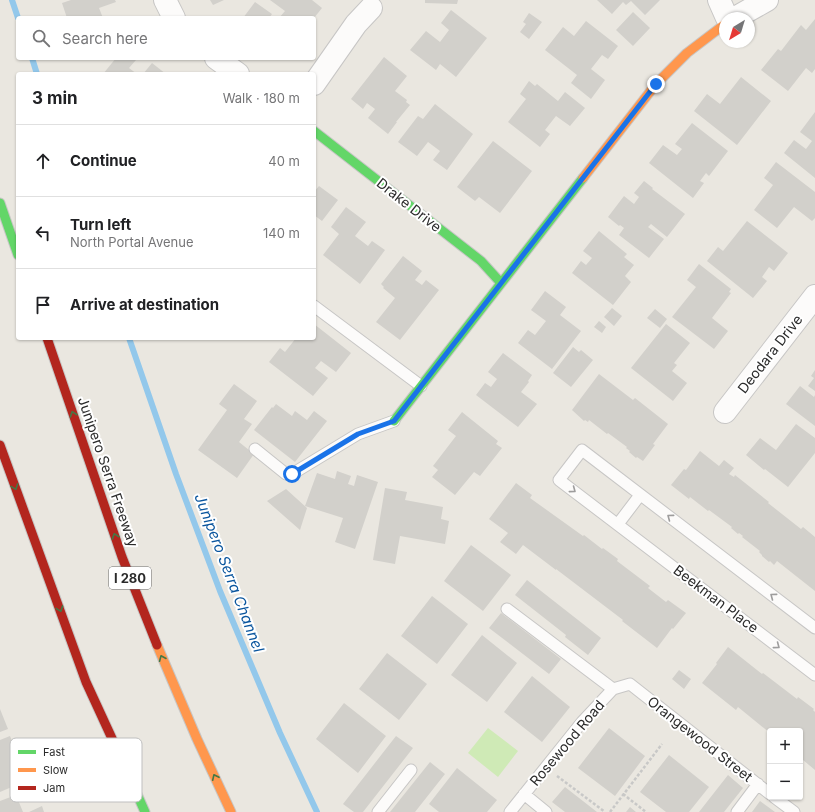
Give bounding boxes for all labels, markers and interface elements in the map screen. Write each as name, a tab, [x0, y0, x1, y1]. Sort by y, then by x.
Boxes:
north arrow	[719, 12, 755, 48]
search box	[16, 16, 316, 60]
icon: search	[30, 27, 52, 49]
text: Search here	[62, 29, 148, 48]
route end	[647, 75, 665, 93]
text: 3 min	[32, 88, 78, 108]
text: Walk · 180 m	[223, 90, 300, 106]
icon: ahead	[32, 150, 54, 172]
text: Continue	[70, 151, 137, 170]
text: 40 m	[268, 153, 300, 169]
street label: Drake Drive	[374, 174, 445, 235]
text: Turn left	[70, 215, 131, 234]
icon: left	[32, 222, 54, 244]
text: 140 m	[263, 225, 300, 241]
text: North Portal Avenue	[70, 234, 194, 250]
icon: arrive	[32, 294, 54, 316]
text: Arrive at destination	[70, 295, 219, 314]
street label: Deodara Drive	[734, 311, 806, 396]
street label: Junipero Serra Freeway	[75, 395, 142, 549]
one-way arrow	[69, 410, 77, 417]
route start	[283, 465, 301, 483]
one-way arrow	[11, 484, 19, 491]
one-way arrow	[569, 486, 576, 493]
water label: Junipero Serra Channel	[190, 491, 269, 655]
one-way arrow	[667, 515, 674, 522]
one-way arrow	[111, 533, 120, 540]
street label: Beekman Place	[671, 561, 762, 636]
road number: I 280	[109, 567, 151, 589]
one-way arrow	[770, 594, 777, 601]
one-way arrow	[55, 606, 63, 613]
one-way arrow	[773, 641, 780, 648]
one-way arrow	[159, 654, 167, 662]
street label: Orangewood Street	[644, 692, 757, 785]
street label: Rosewood Road	[526, 696, 607, 789]
map controls	[767, 728, 803, 800]
button: +	[767, 728, 803, 764]
legend	[10, 738, 142, 802]
text: Fast	[43, 745, 65, 759]
text: Slow	[43, 763, 68, 777]
button: −	[767, 764, 803, 800]
one-way arrow	[211, 773, 219, 780]
text: Jam	[43, 781, 65, 795]

